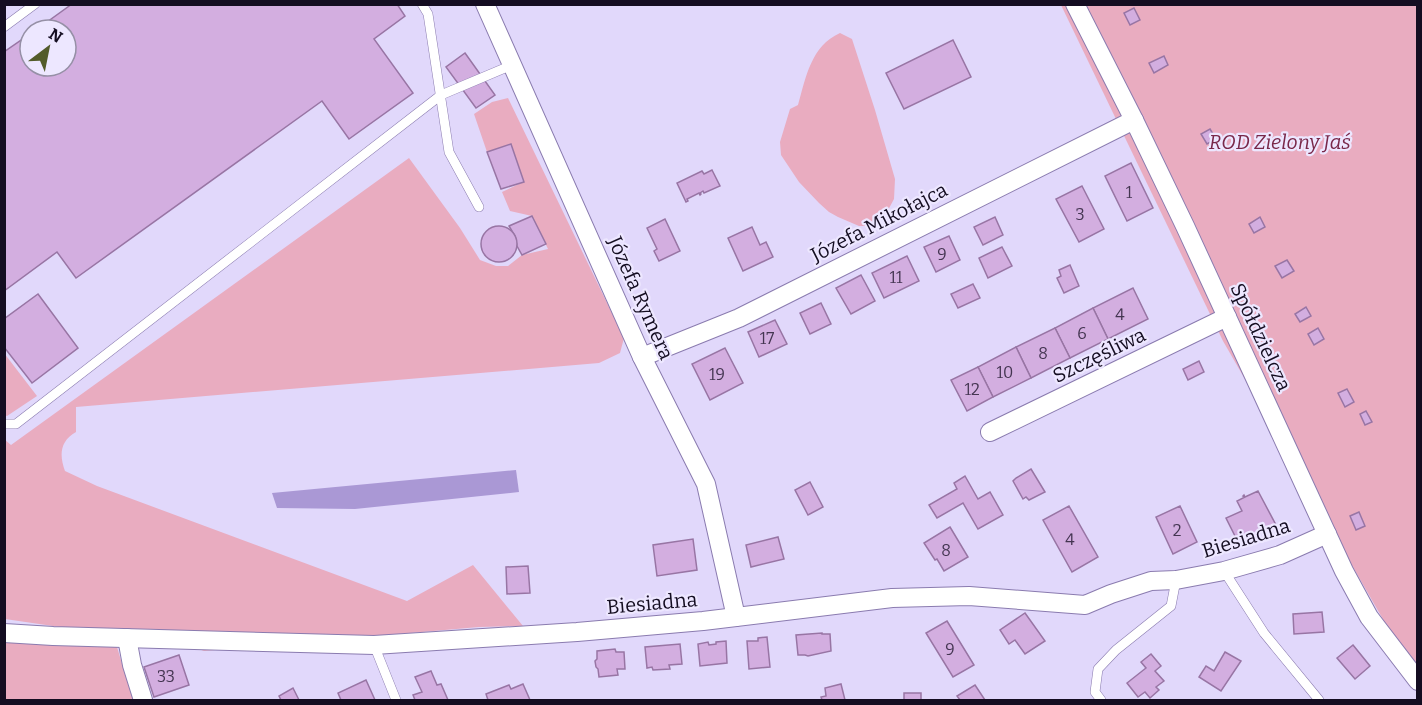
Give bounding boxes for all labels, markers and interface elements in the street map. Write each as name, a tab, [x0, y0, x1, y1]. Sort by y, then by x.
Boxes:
north arrow	[18, 18, 78, 78]
text: N	[45, 24, 66, 47]
park label: ROD Zielony Jaś	[1209, 130, 1351, 154]
street label: Józefa Mikołajca	[806, 177, 952, 268]
house number: 1	[1126, 183, 1133, 202]
house number: 3	[1075, 205, 1085, 224]
street label: Józefa Rymera	[603, 232, 679, 363]
house number: 9	[937, 245, 947, 264]
house number: 11	[890, 268, 903, 287]
street label: Spółdzielcza	[1226, 279, 1297, 395]
house number: 4	[1115, 305, 1125, 324]
street label: Szczęśliwa	[1049, 322, 1149, 388]
house number: 6	[1077, 324, 1087, 343]
house number: 17	[760, 329, 774, 348]
house number: 8	[1038, 344, 1048, 363]
house number: 10	[997, 363, 1013, 382]
house number: 19	[709, 365, 725, 384]
house number: 12	[964, 380, 980, 399]
street label: Biesiadna	[1199, 513, 1293, 563]
house number: 2	[1173, 521, 1181, 540]
house number: 4	[1065, 530, 1075, 549]
house number: 8	[941, 541, 951, 560]
street label: Biesiadna	[606, 587, 698, 619]
house number: 9	[945, 640, 955, 659]
house number: 33	[157, 667, 175, 686]

